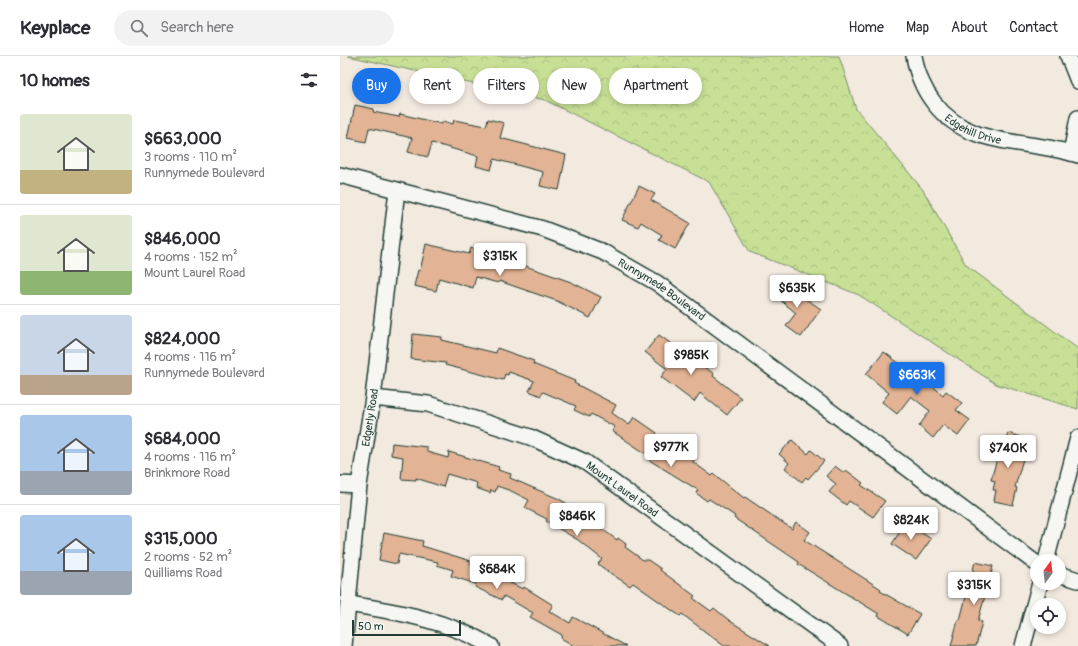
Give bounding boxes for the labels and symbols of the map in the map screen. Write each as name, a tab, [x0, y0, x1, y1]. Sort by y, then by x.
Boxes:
street label: Edgehill Drive	[942, 111, 1003, 147]
pin: $315K	[472, 243, 528, 277]
street label: Runnymede Boulevard	[616, 256, 708, 323]
pin: $635K	[769, 275, 825, 309]
pin: $985K	[663, 342, 719, 376]
pin: $663K	[889, 362, 945, 396]
street label: Edgerly Road	[359, 388, 381, 447]
pin: $977K	[643, 434, 699, 468]
pin: $740K	[980, 435, 1036, 469]
street label: Mount Laurel Road	[584, 459, 661, 519]
pin: $846K	[549, 503, 605, 537]
pin: $824K	[883, 507, 939, 541]
north arrow	[1030, 554, 1066, 590]
pin: $684K	[469, 556, 525, 590]
pin: $315K	[946, 572, 1002, 606]
scale bar	[352, 618, 461, 637]

